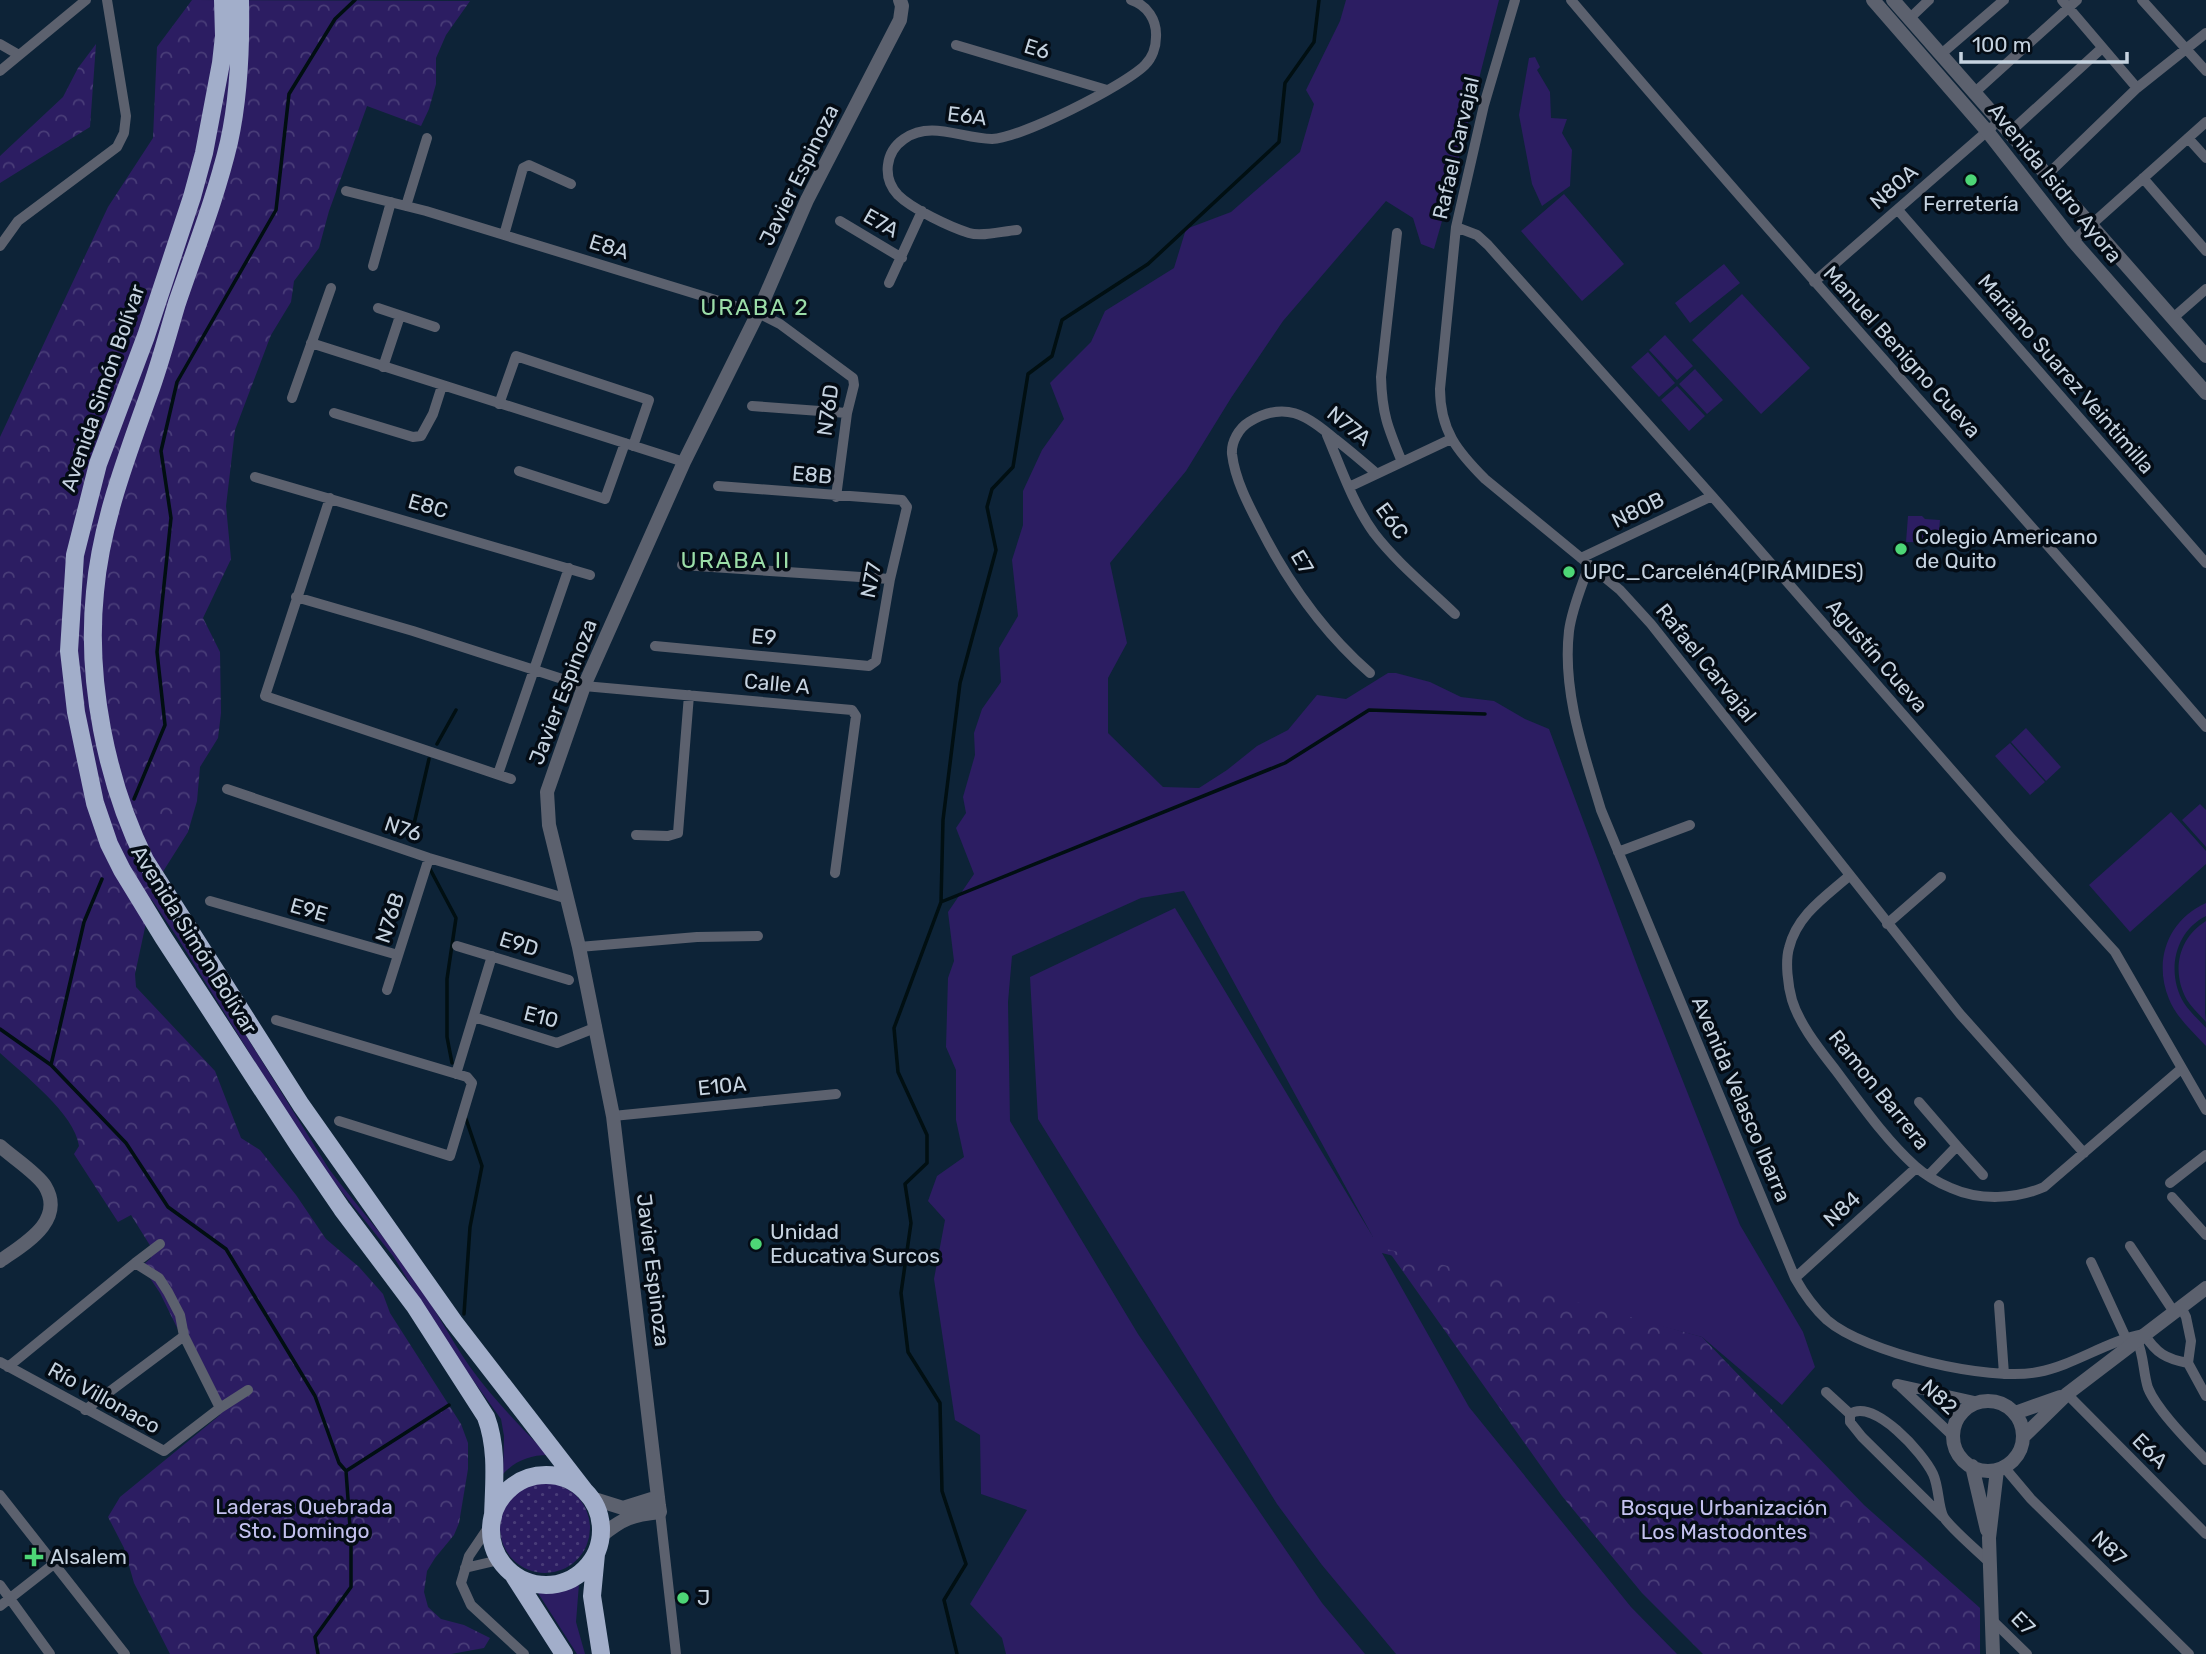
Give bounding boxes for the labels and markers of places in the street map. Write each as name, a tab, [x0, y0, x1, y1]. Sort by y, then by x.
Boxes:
marker: Ferretería	[1963, 172, 1979, 188]
place label: Ferretería	[1923, 191, 2019, 216]
place label: Colegio Americano de Quito	[1915, 524, 2098, 573]
marker: Colegio Americano de Quito	[1893, 541, 1909, 557]
place label: UPC_Carcelén4(PIRÁMIDES)	[1583, 559, 1864, 584]
marker: UPC_Carcelén4(PIRÁMIDES)	[1561, 564, 1577, 580]
place label: Unidad Educativa Surcos	[770, 1219, 940, 1268]
marker: Unidad Educativa Surcos	[748, 1236, 764, 1252]
place label: Alsalem	[50, 1544, 127, 1569]
marker: Alsalem	[24, 1547, 44, 1567]
place label: J	[697, 1585, 710, 1610]
marker: J	[675, 1590, 691, 1606]

